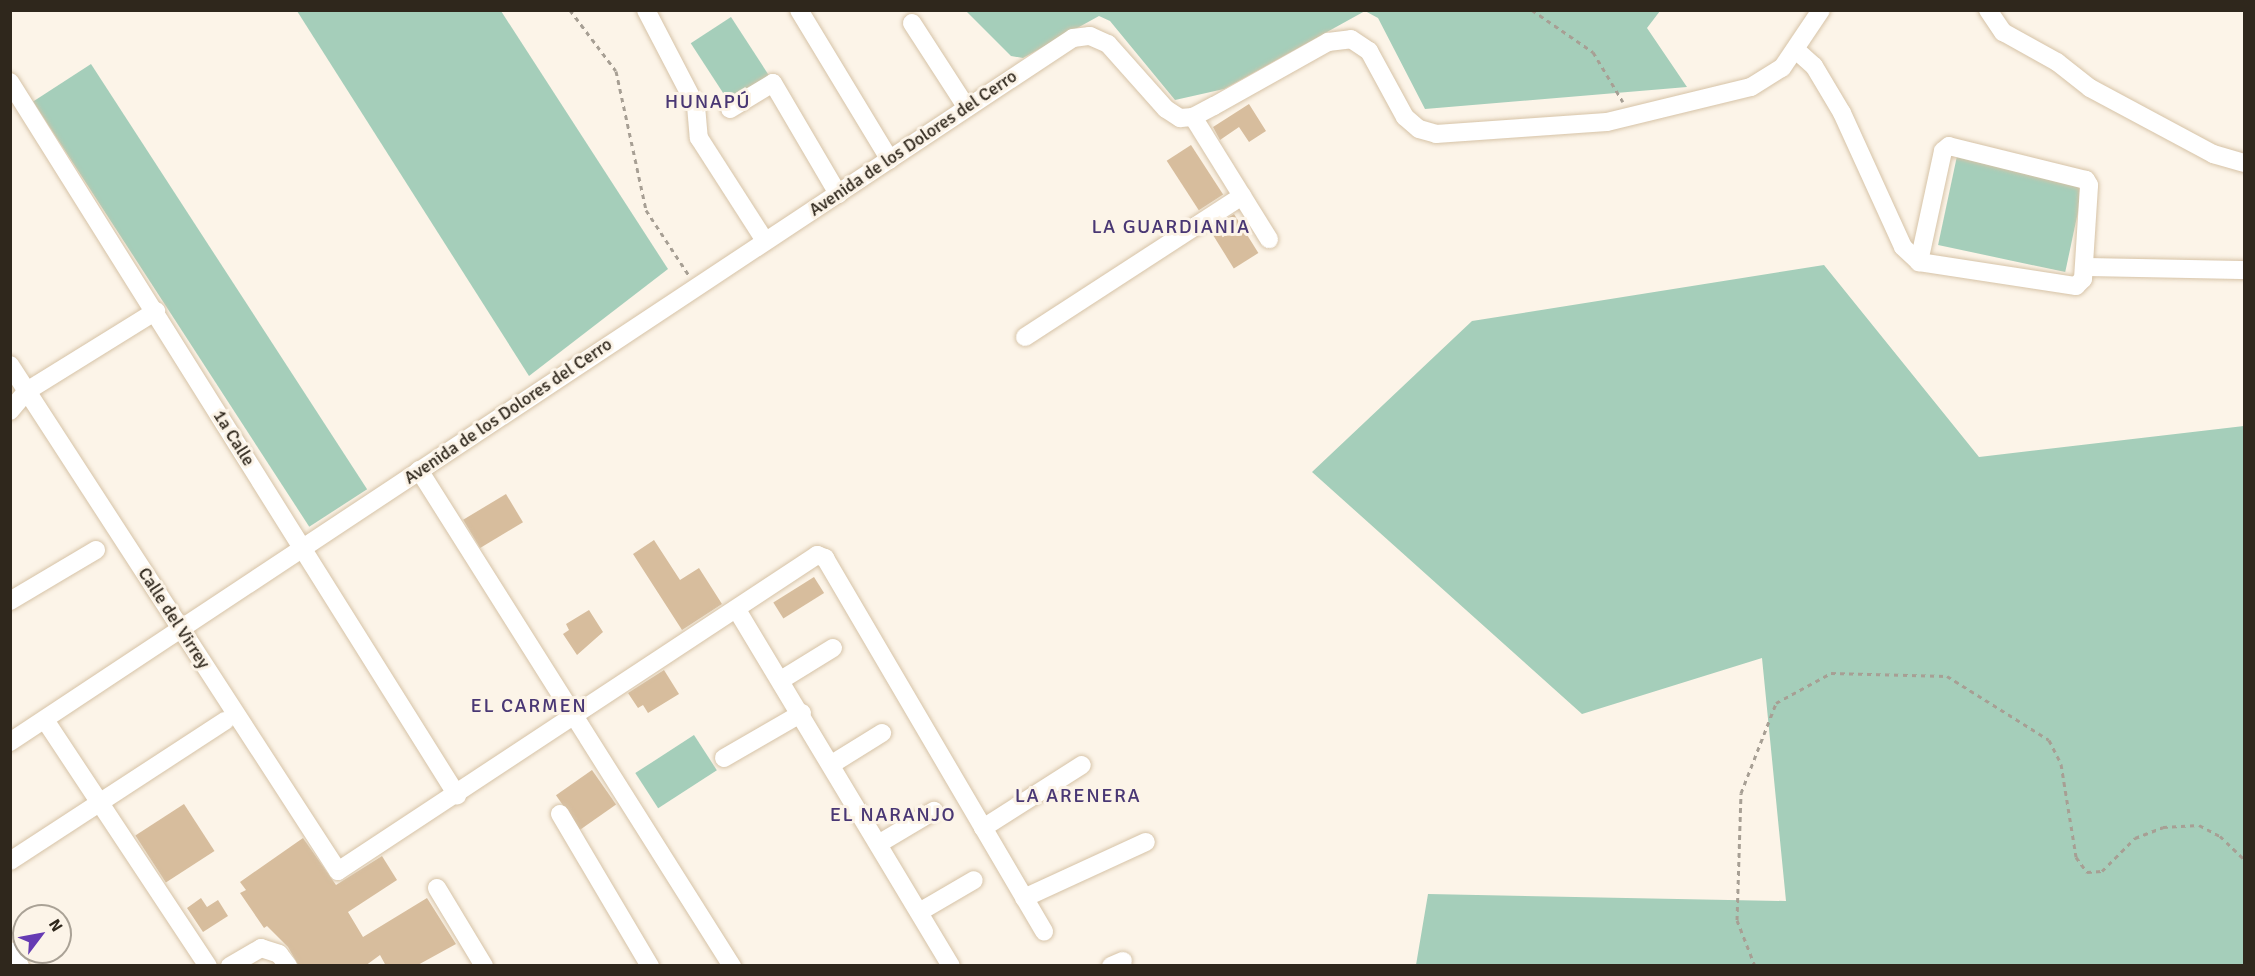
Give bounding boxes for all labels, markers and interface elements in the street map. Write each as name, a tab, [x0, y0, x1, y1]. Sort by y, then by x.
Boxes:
street label: Avenida de los Dolores del Cerro	[805, 65, 1021, 221]
district label: HUNAPÚ	[665, 89, 751, 113]
district label: LA GUARDIANIA	[1091, 214, 1251, 238]
street label: Avenida de los Dolores del Cerro	[400, 333, 616, 489]
street label: 1a Calle	[208, 406, 260, 470]
street label: Calle del Virrey	[133, 563, 215, 673]
district label: EL CARMEN	[471, 693, 587, 717]
district label: LA ARENERA	[1015, 783, 1141, 807]
district label: EL NARANJO	[830, 802, 956, 826]
north arrow	[12, 904, 72, 964]
text: N	[44, 915, 67, 936]

